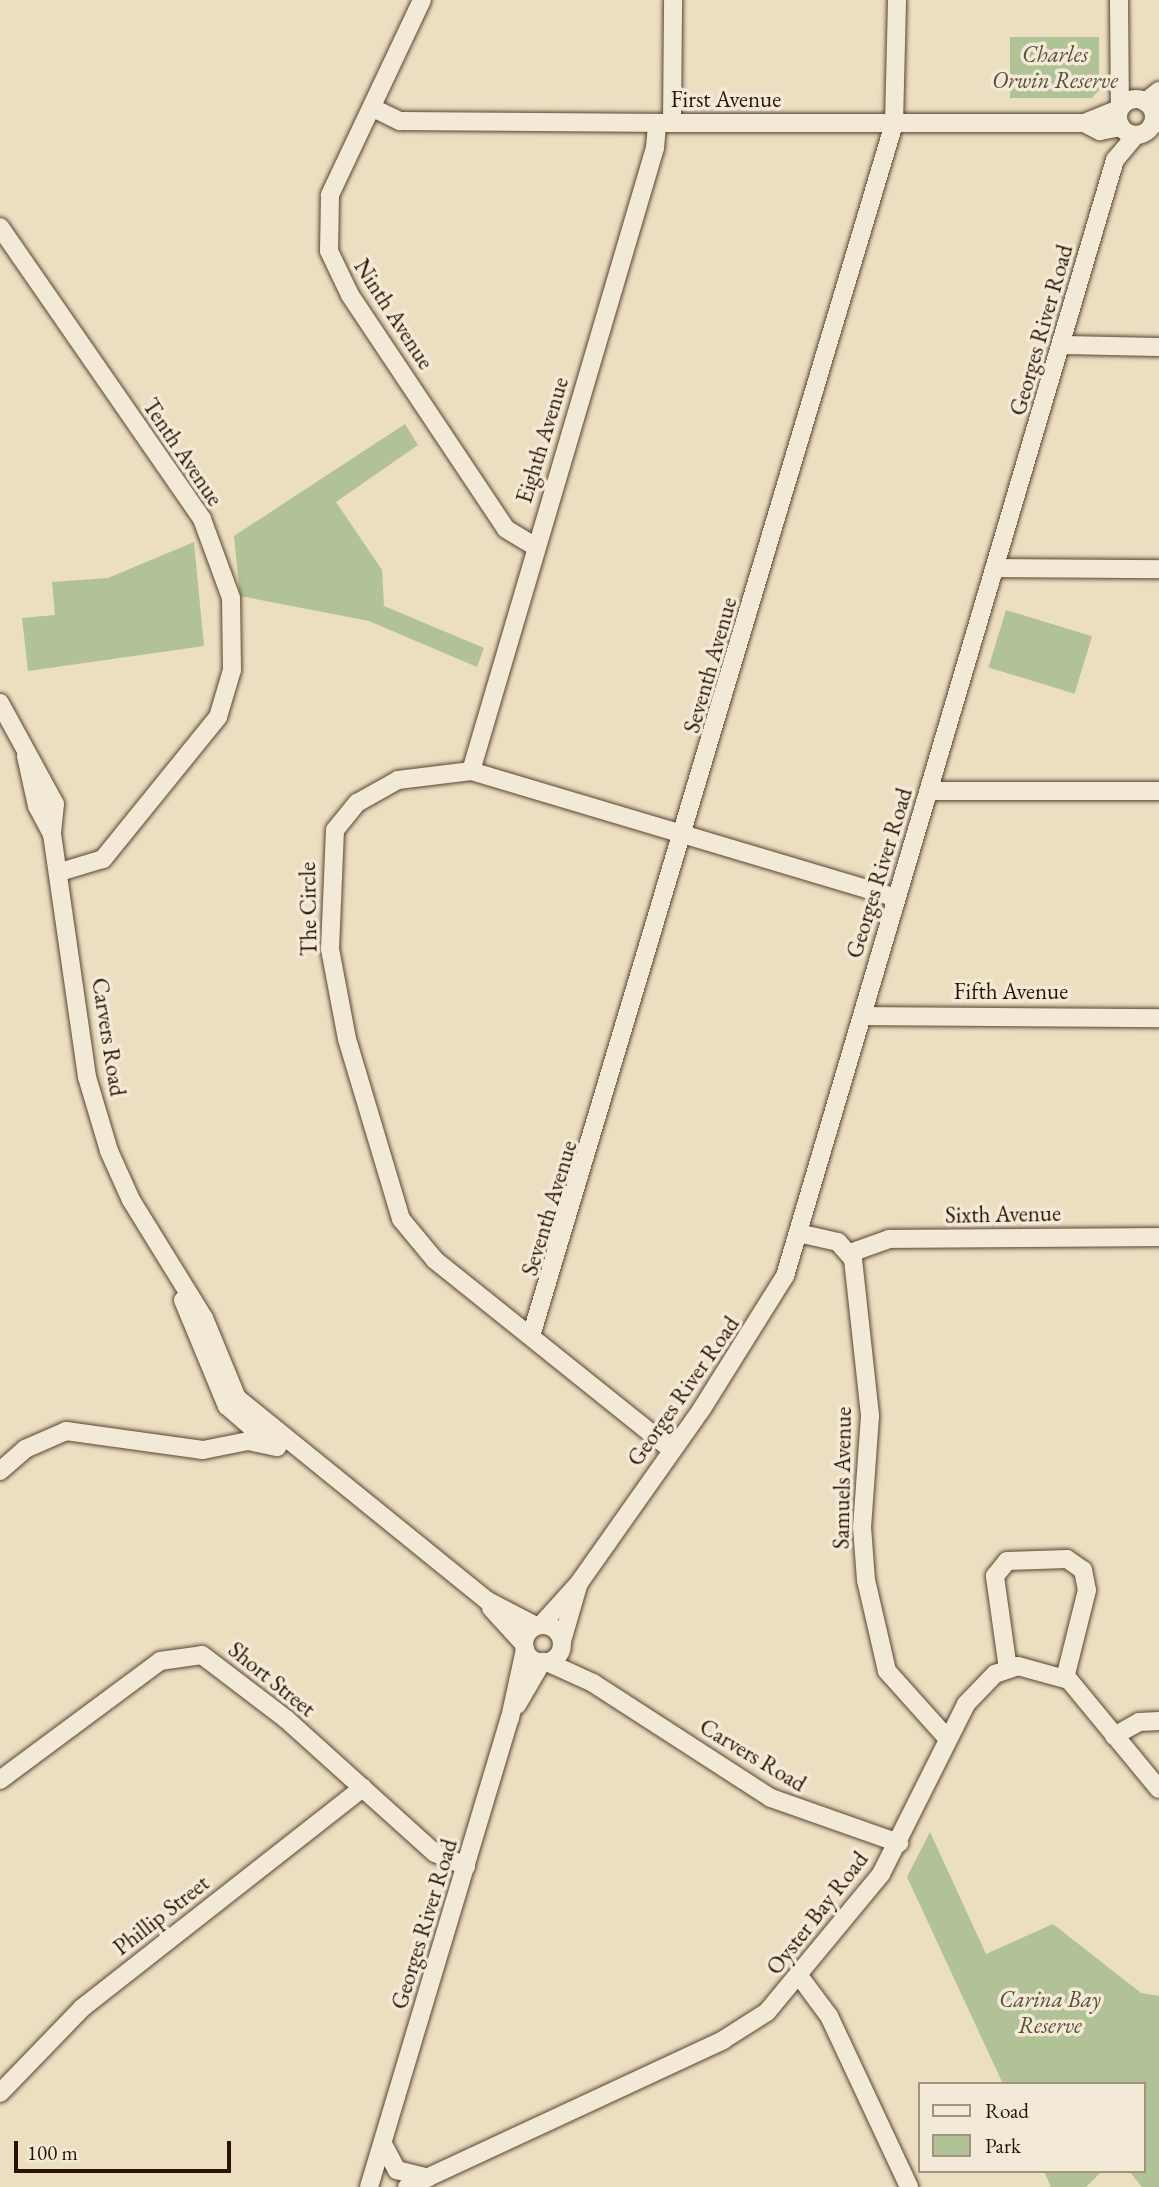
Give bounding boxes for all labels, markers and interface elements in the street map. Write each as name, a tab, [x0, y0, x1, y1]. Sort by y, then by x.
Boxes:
park label: Charles Orwin Reserve	[992, 40, 1118, 94]
street label: First Avenue	[671, 85, 781, 113]
street label: Georges River Road	[1003, 241, 1079, 419]
street label: Ninth Avenue	[348, 254, 440, 374]
street label: Eighth Avenue	[510, 374, 574, 506]
street label: Tenth Avenue	[137, 393, 229, 511]
street label: Seventh Avenue	[677, 594, 743, 736]
street label: Georges River Road	[840, 785, 918, 961]
street label: The Circle	[293, 862, 323, 956]
street label: Carvers Road	[86, 976, 132, 1098]
street label: Fifth Avenue	[954, 977, 1068, 1005]
street label: Seventh Avenue	[515, 1137, 583, 1279]
street label: Sixth Avenue	[945, 1199, 1061, 1229]
street label: Georges River Road	[621, 1311, 745, 1471]
street label: Samuels Avenue	[827, 1407, 857, 1549]
street label: Short Street	[223, 1636, 321, 1722]
street label: Carvers Road	[695, 1712, 811, 1798]
street label: Georges River Road	[385, 1836, 463, 2012]
street label: Oyster Bay Road	[760, 1846, 874, 1980]
street label: Phillip Street	[108, 1869, 214, 1961]
park label: Carina Bay Reserve	[999, 1985, 1101, 2039]
legend	[918, 2082, 1145, 2173]
text: Road	[985, 2097, 1029, 2124]
scale bar	[18, 2128, 234, 2172]
text: Park	[985, 2132, 1021, 2159]
text: 100 m	[27, 2139, 78, 2166]

